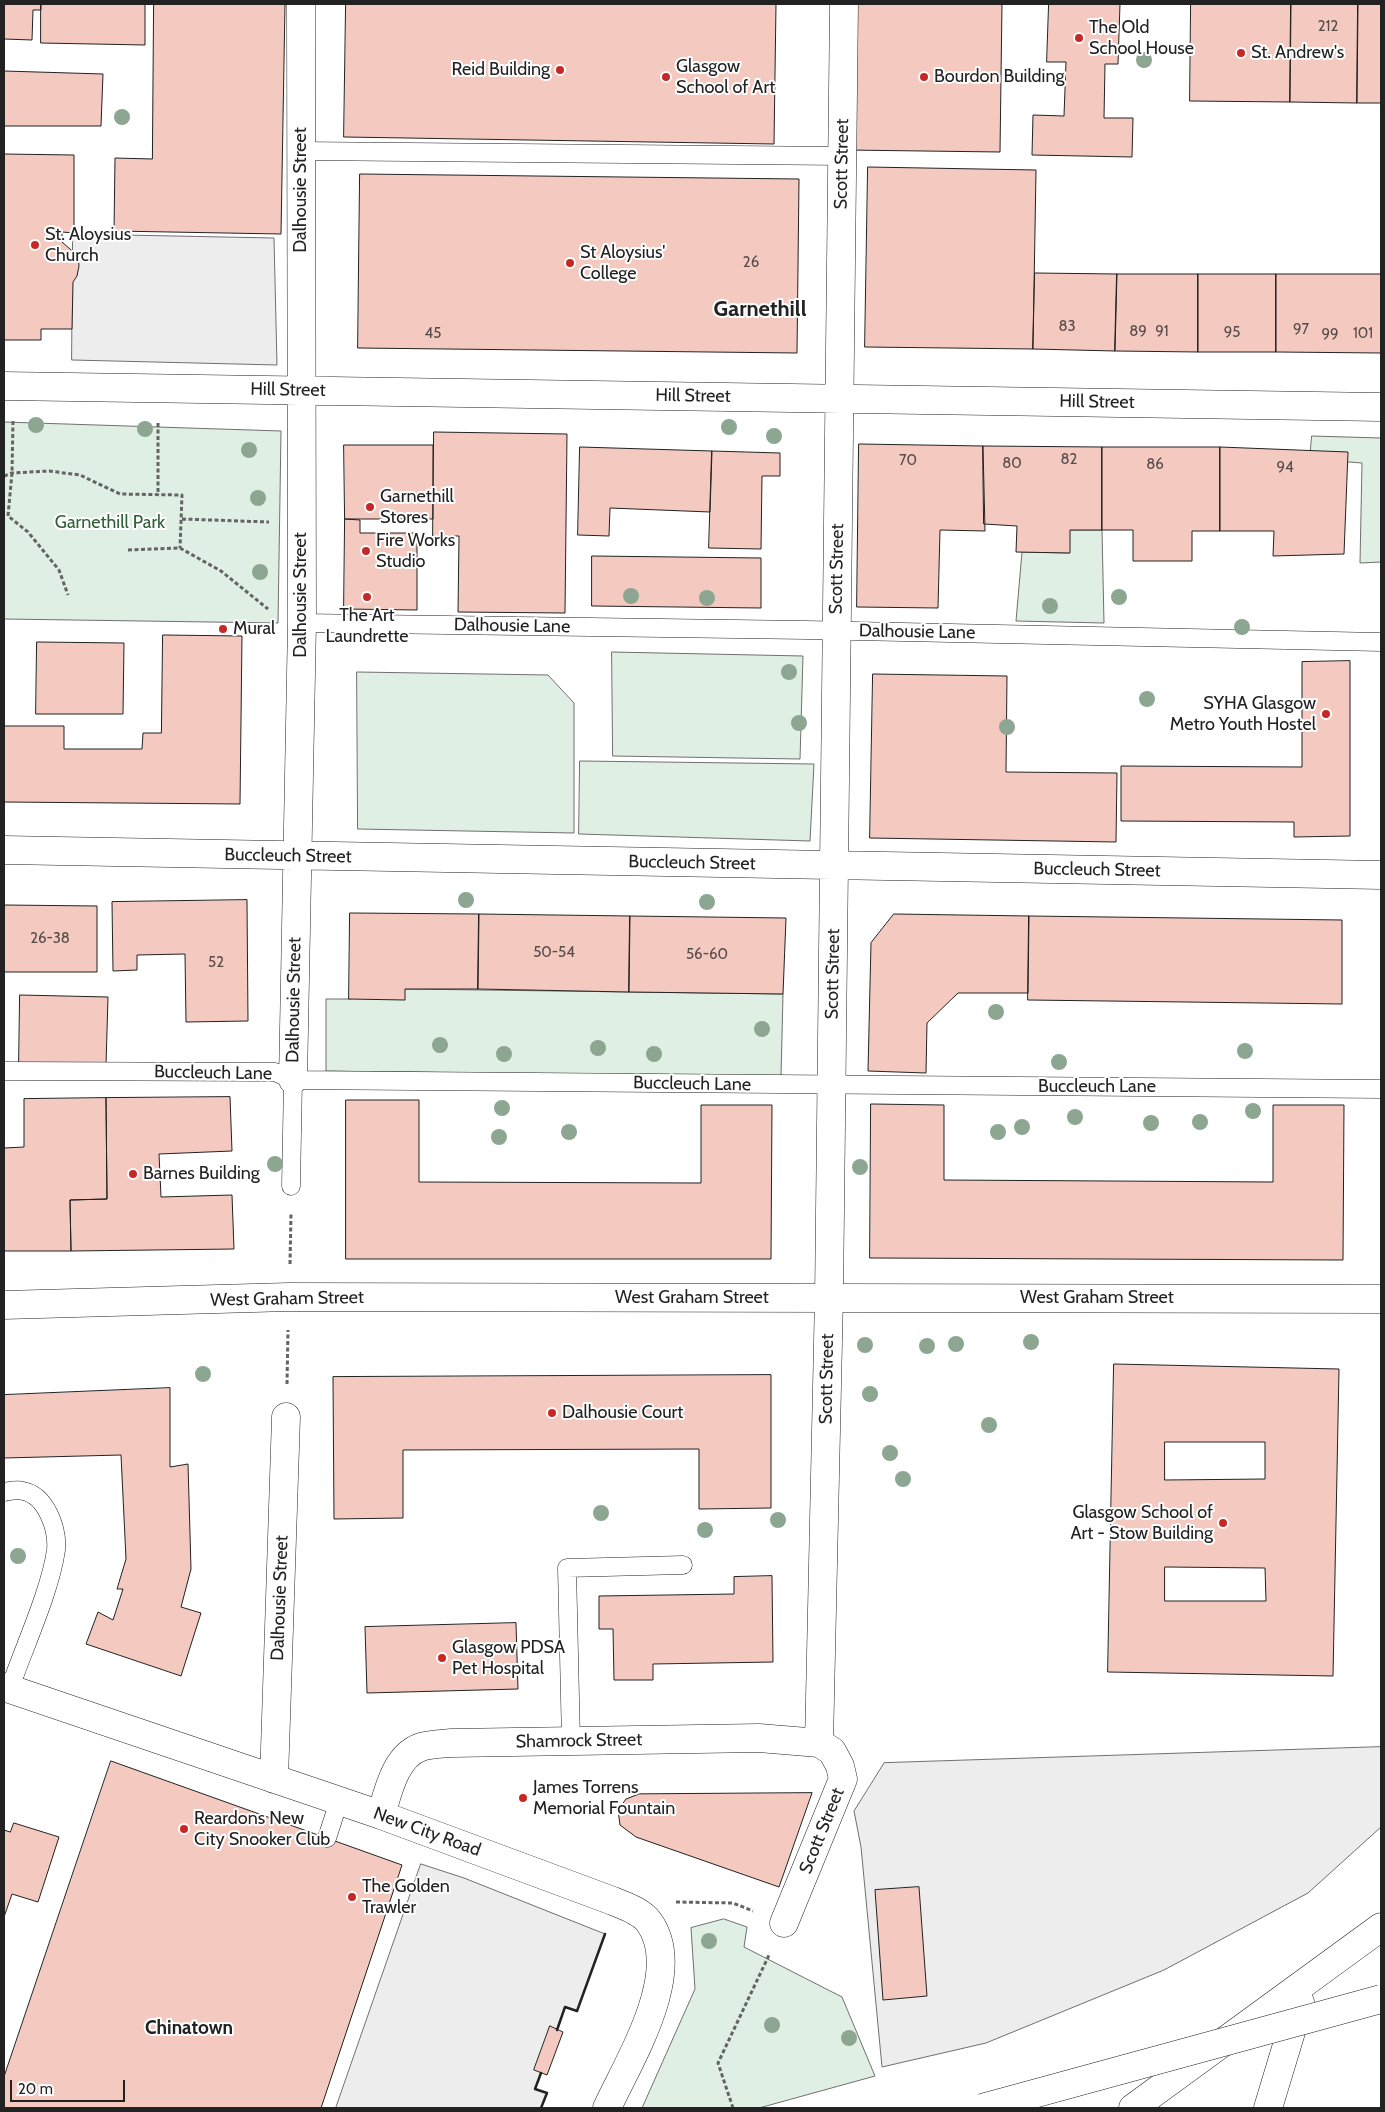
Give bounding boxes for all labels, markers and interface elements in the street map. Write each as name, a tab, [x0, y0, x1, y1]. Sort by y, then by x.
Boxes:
place label: The Old School House	[1089, 17, 1194, 59]
house number: 212	[1318, 18, 1338, 36]
marker: The Old School House	[1073, 32, 1085, 44]
place label: St. Andrew's	[1251, 42, 1344, 64]
marker: St. Andrew's	[1235, 47, 1247, 59]
place label: Glasgow School of Art	[676, 56, 775, 98]
place label: Reid Building	[452, 59, 550, 81]
marker: Reid Building	[554, 64, 566, 76]
place label: Bourdon Building	[934, 66, 1064, 88]
marker: Glasgow School of Art	[660, 71, 672, 83]
marker: Bourdon Building	[918, 71, 930, 83]
street label: Scott Street	[830, 118, 854, 210]
street label: Dalhousie Street	[290, 127, 312, 253]
place label: St. Aloysius Church	[45, 224, 131, 266]
marker: St. Aloysius Church	[29, 239, 41, 251]
place label: St Aloysius' College	[580, 242, 665, 284]
house number: 26	[743, 254, 759, 272]
marker: St Aloysius' College	[564, 257, 576, 269]
district label: Garnethill	[714, 297, 806, 323]
house number: 83	[1058, 318, 1076, 336]
house number: 97	[1293, 321, 1309, 339]
house number: 89	[1129, 323, 1147, 341]
house number: 91	[1155, 323, 1169, 341]
house number: 95	[1224, 324, 1240, 342]
house number: 45	[425, 325, 441, 343]
house number: 101	[1353, 325, 1373, 343]
house number: 99	[1321, 326, 1339, 344]
street label: Hill Street	[250, 379, 326, 401]
street label: Hill Street	[655, 385, 731, 407]
street label: Hill Street	[1059, 391, 1135, 413]
house number: 82	[1061, 451, 1077, 469]
house number: 70	[899, 452, 917, 470]
house number: 80	[1002, 455, 1022, 473]
house number: 86	[1146, 456, 1164, 474]
house number: 94	[1276, 459, 1294, 477]
place label: Garnethill Stores	[380, 486, 454, 528]
marker: Garnethill Stores	[364, 501, 376, 513]
park label: Garnethill Park	[55, 512, 165, 534]
street label: Scott Street	[825, 523, 849, 615]
place label: Fire Works Studio	[376, 530, 455, 572]
street label: Dalhousie Street	[290, 532, 312, 658]
marker: Fire Works Studio	[360, 545, 372, 557]
marker: The Art Laundrette	[361, 591, 373, 603]
place label: The Art Laundrette	[325, 605, 409, 648]
street label: Dalhousie Lane	[454, 614, 570, 638]
place label: Mural	[233, 618, 275, 640]
street label: Dalhousie Lane	[859, 620, 975, 644]
marker: Mural	[217, 623, 229, 635]
place label: SYHA Glasgow Metro Youth Hostel	[1170, 693, 1316, 736]
marker: SYHA Glasgow Metro Youth Hostel	[1320, 708, 1332, 720]
street label: Buccleuch Street	[224, 844, 352, 868]
street label: Buccleuch Street	[628, 851, 756, 875]
street label: Buccleuch Street	[1033, 858, 1161, 882]
street label: Scott Street	[821, 928, 845, 1020]
house number: 26-38	[30, 930, 70, 948]
street label: Dalhousie Street	[282, 937, 306, 1063]
house number: 50-54	[533, 944, 575, 962]
house number: 56-60	[686, 946, 728, 964]
house number: 52	[208, 954, 224, 972]
street label: Buccleuch Lane	[154, 1061, 272, 1085]
street label: Buccleuch Lane	[633, 1072, 751, 1096]
street label: Buccleuch Lane	[1038, 1076, 1156, 1098]
place label: Barnes Building	[143, 1163, 260, 1185]
marker: Barnes Building	[127, 1168, 139, 1180]
street label: West Graham Street	[210, 1287, 364, 1311]
street label: West Graham Street	[615, 1287, 769, 1309]
street label: West Graham Street	[1020, 1287, 1174, 1309]
street label: Scott Street	[815, 1333, 839, 1425]
place label: Dalhousie Court	[562, 1402, 683, 1424]
marker: Dalhousie Court	[546, 1407, 558, 1419]
place label: Glasgow School of Art - Stow Building	[1070, 1502, 1213, 1545]
marker: Glasgow School of Art - Stow Building	[1217, 1517, 1229, 1529]
street label: Dalhousie Street	[267, 1535, 293, 1661]
place label: Glasgow PDSA Pet Hospital	[452, 1637, 565, 1680]
marker: Glasgow PDSA Pet Hospital	[436, 1652, 448, 1664]
street label: Shamrock Street	[516, 1729, 642, 1753]
place label: James Torrens Memorial Fountain	[533, 1777, 675, 1820]
street label: Scott Street	[795, 1785, 849, 1877]
marker: James Torrens Memorial Fountain	[517, 1792, 529, 1804]
street label: New City Road	[370, 1803, 484, 1861]
place label: Reardons New City Snooker Club	[194, 1808, 330, 1850]
marker: Reardons New City Snooker Club	[178, 1823, 190, 1835]
place label: The Golden Trawler	[362, 1876, 450, 1918]
marker: The Golden Trawler	[346, 1891, 358, 1903]
district label: Chinatown	[145, 2017, 233, 2039]
scale bar	[12, 2070, 128, 2102]
text: 20 m	[18, 2080, 53, 2098]

